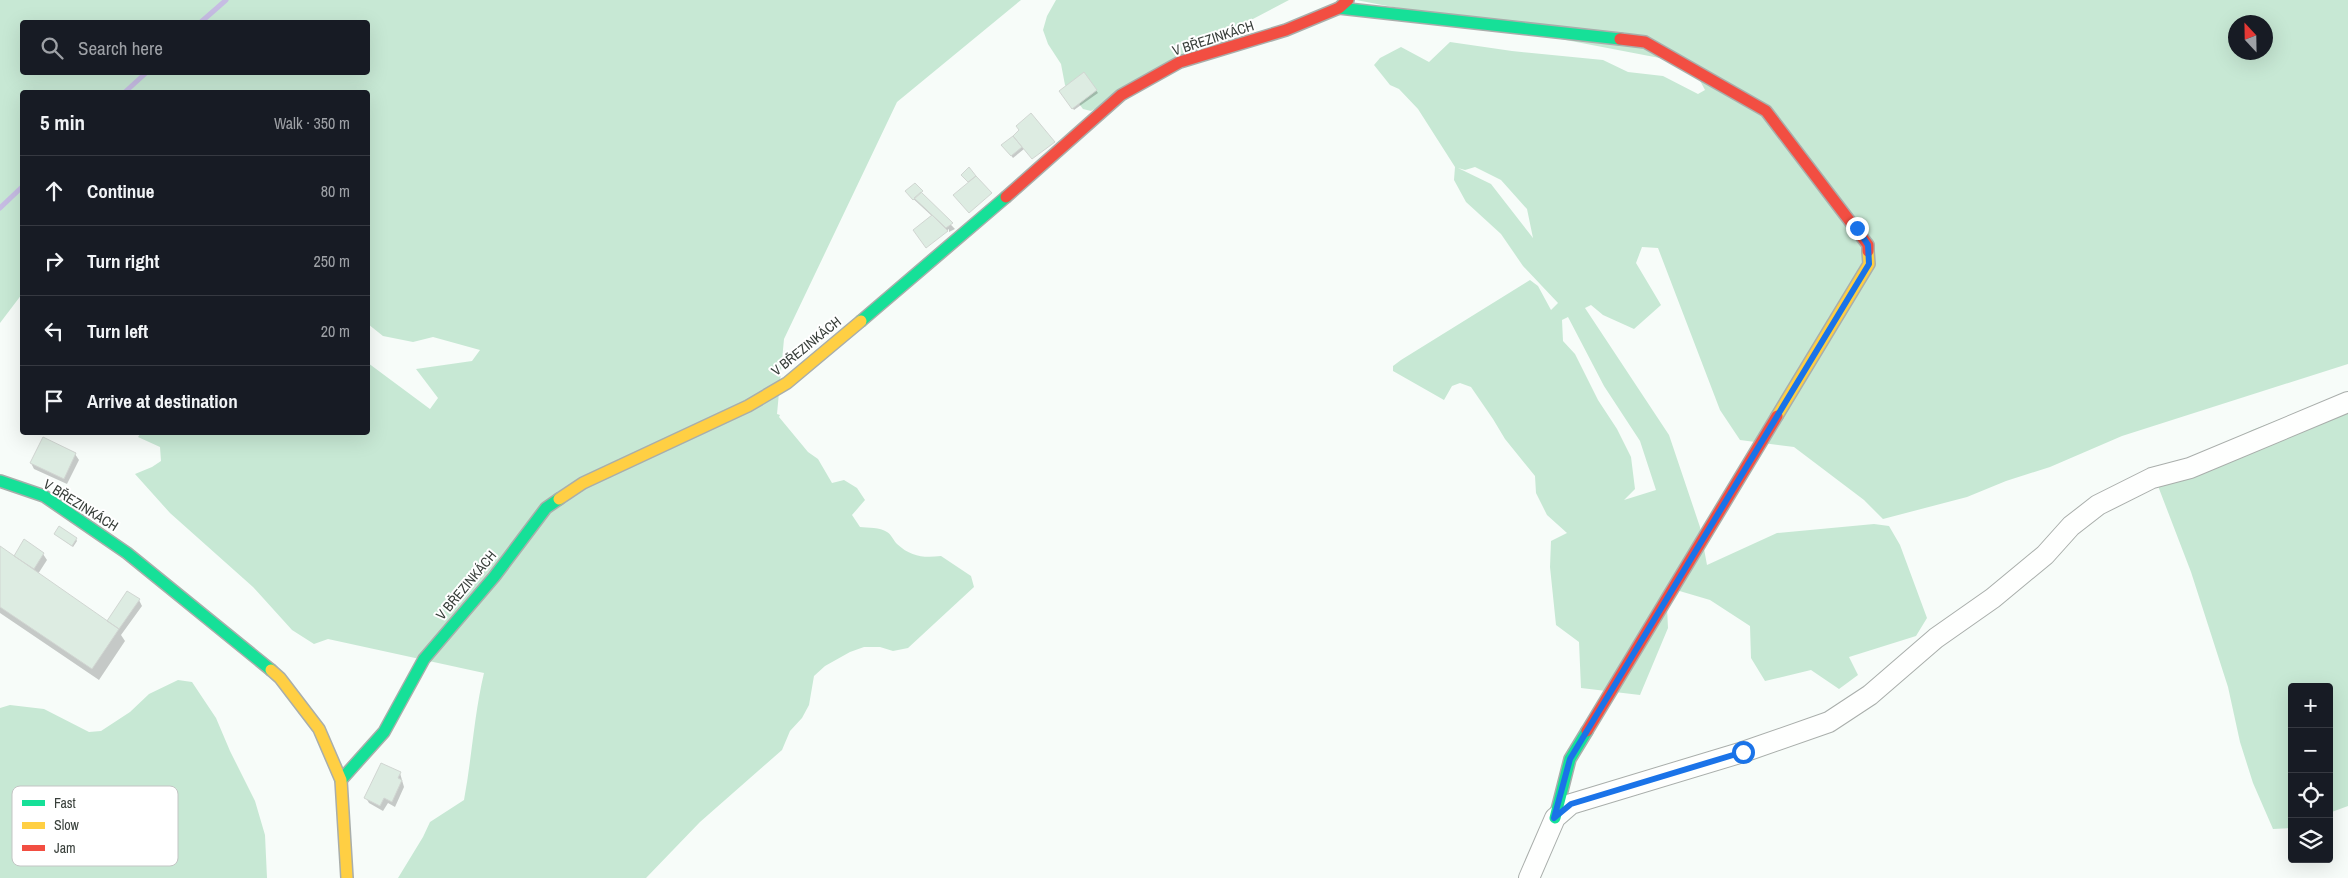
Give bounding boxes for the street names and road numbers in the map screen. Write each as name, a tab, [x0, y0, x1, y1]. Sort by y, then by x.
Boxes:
street label: V BŘEZINKÁCH	[1170, 16, 1256, 60]
street label: V BŘEZINKÁCH	[767, 312, 845, 380]
street label: V BŘEZINKÁCH	[40, 475, 122, 535]
street label: V BŘEZINKÁCH	[432, 547, 500, 623]

